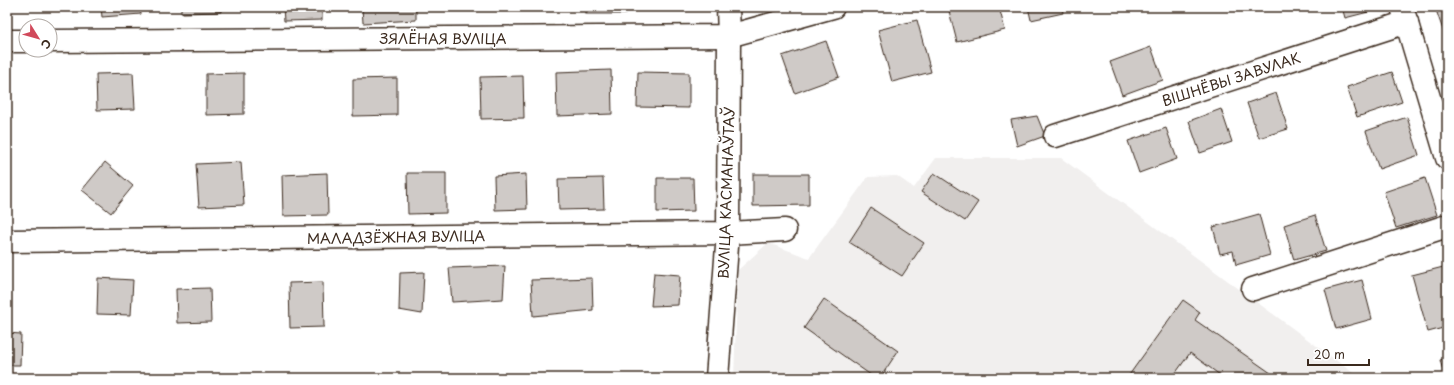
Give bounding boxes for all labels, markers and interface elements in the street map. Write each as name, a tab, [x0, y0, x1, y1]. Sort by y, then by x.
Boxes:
north arrow	[18, 18, 58, 58]
street label: ЗЯЛЁНАЯ ВУЛІЦА	[379, 28, 507, 49]
text: С	[37, 36, 56, 53]
street label: ВІШНЁВЫ ЗАВУЛАК	[1159, 47, 1303, 111]
street label: ВУЛІЦА КАСМАНАЎТАЎ	[712, 106, 740, 280]
street label: МАЛАДЗЁЖНАЯ ВУЛІЦА	[307, 225, 486, 249]
scale bar	[1308, 341, 1369, 367]
text: 20 m	[1314, 345, 1345, 363]

